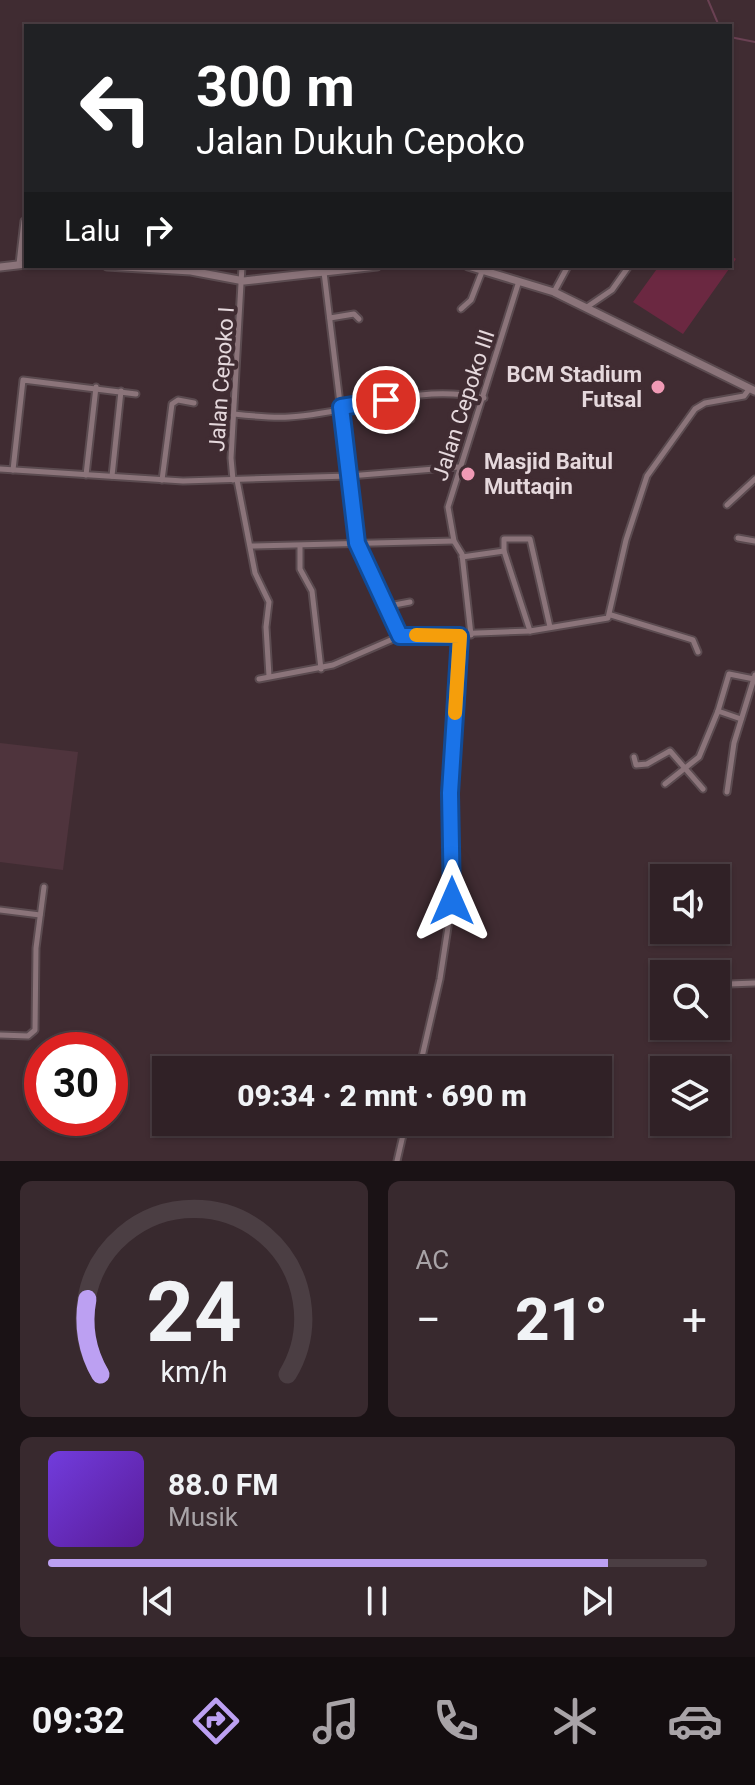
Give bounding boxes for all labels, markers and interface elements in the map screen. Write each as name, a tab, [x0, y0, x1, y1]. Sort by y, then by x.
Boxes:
text: 300 m	[196, 54, 355, 120]
icon: left	[64, 56, 168, 160]
text: Jalan Dukuh Cepoko	[196, 121, 525, 163]
icon: right	[136, 208, 180, 252]
text: Lalu	[64, 213, 120, 248]
street label: Jalan Cepoko I	[204, 306, 239, 452]
street label: Jalan Cepoko III	[427, 327, 500, 484]
place label: BCM Stadium Futsal	[506, 362, 642, 412]
pin	[352, 366, 420, 434]
icon: arrive	[364, 378, 408, 422]
marker: BCM Stadium Futsal	[649, 378, 667, 396]
place label: Masjid Baitul Muttaqin	[484, 449, 613, 499]
marker: Masjid Baitul Muttaqin	[459, 465, 477, 483]
position arrow	[410, 859, 494, 943]
map controls	[650, 864, 730, 1136]
button: sound	[650, 864, 730, 944]
button: search	[650, 960, 730, 1040]
speed limit sign: 30	[24, 1032, 128, 1136]
button: layers	[650, 1056, 730, 1136]
text: 09:34 · 2 mnt · 690 m	[237, 1078, 527, 1113]
text: AC	[416, 1245, 449, 1275]
text: 24	[146, 1264, 241, 1361]
text: 21°	[515, 1284, 608, 1355]
text: −	[416, 1294, 441, 1346]
text: +	[682, 1294, 707, 1346]
text: km/h	[160, 1355, 227, 1389]
text: 88.0 FM	[168, 1467, 279, 1502]
text: Musik	[168, 1502, 238, 1532]
icon: previous	[136, 1579, 180, 1623]
icon: pause	[355, 1579, 399, 1623]
icon: next	[575, 1579, 619, 1623]
icon: directions	[188, 1693, 244, 1749]
icon: music	[308, 1693, 364, 1749]
icon: phone	[428, 1693, 484, 1749]
icon: climate	[547, 1693, 603, 1749]
icon: car	[667, 1693, 723, 1749]
text: 09:32	[32, 1700, 125, 1742]

